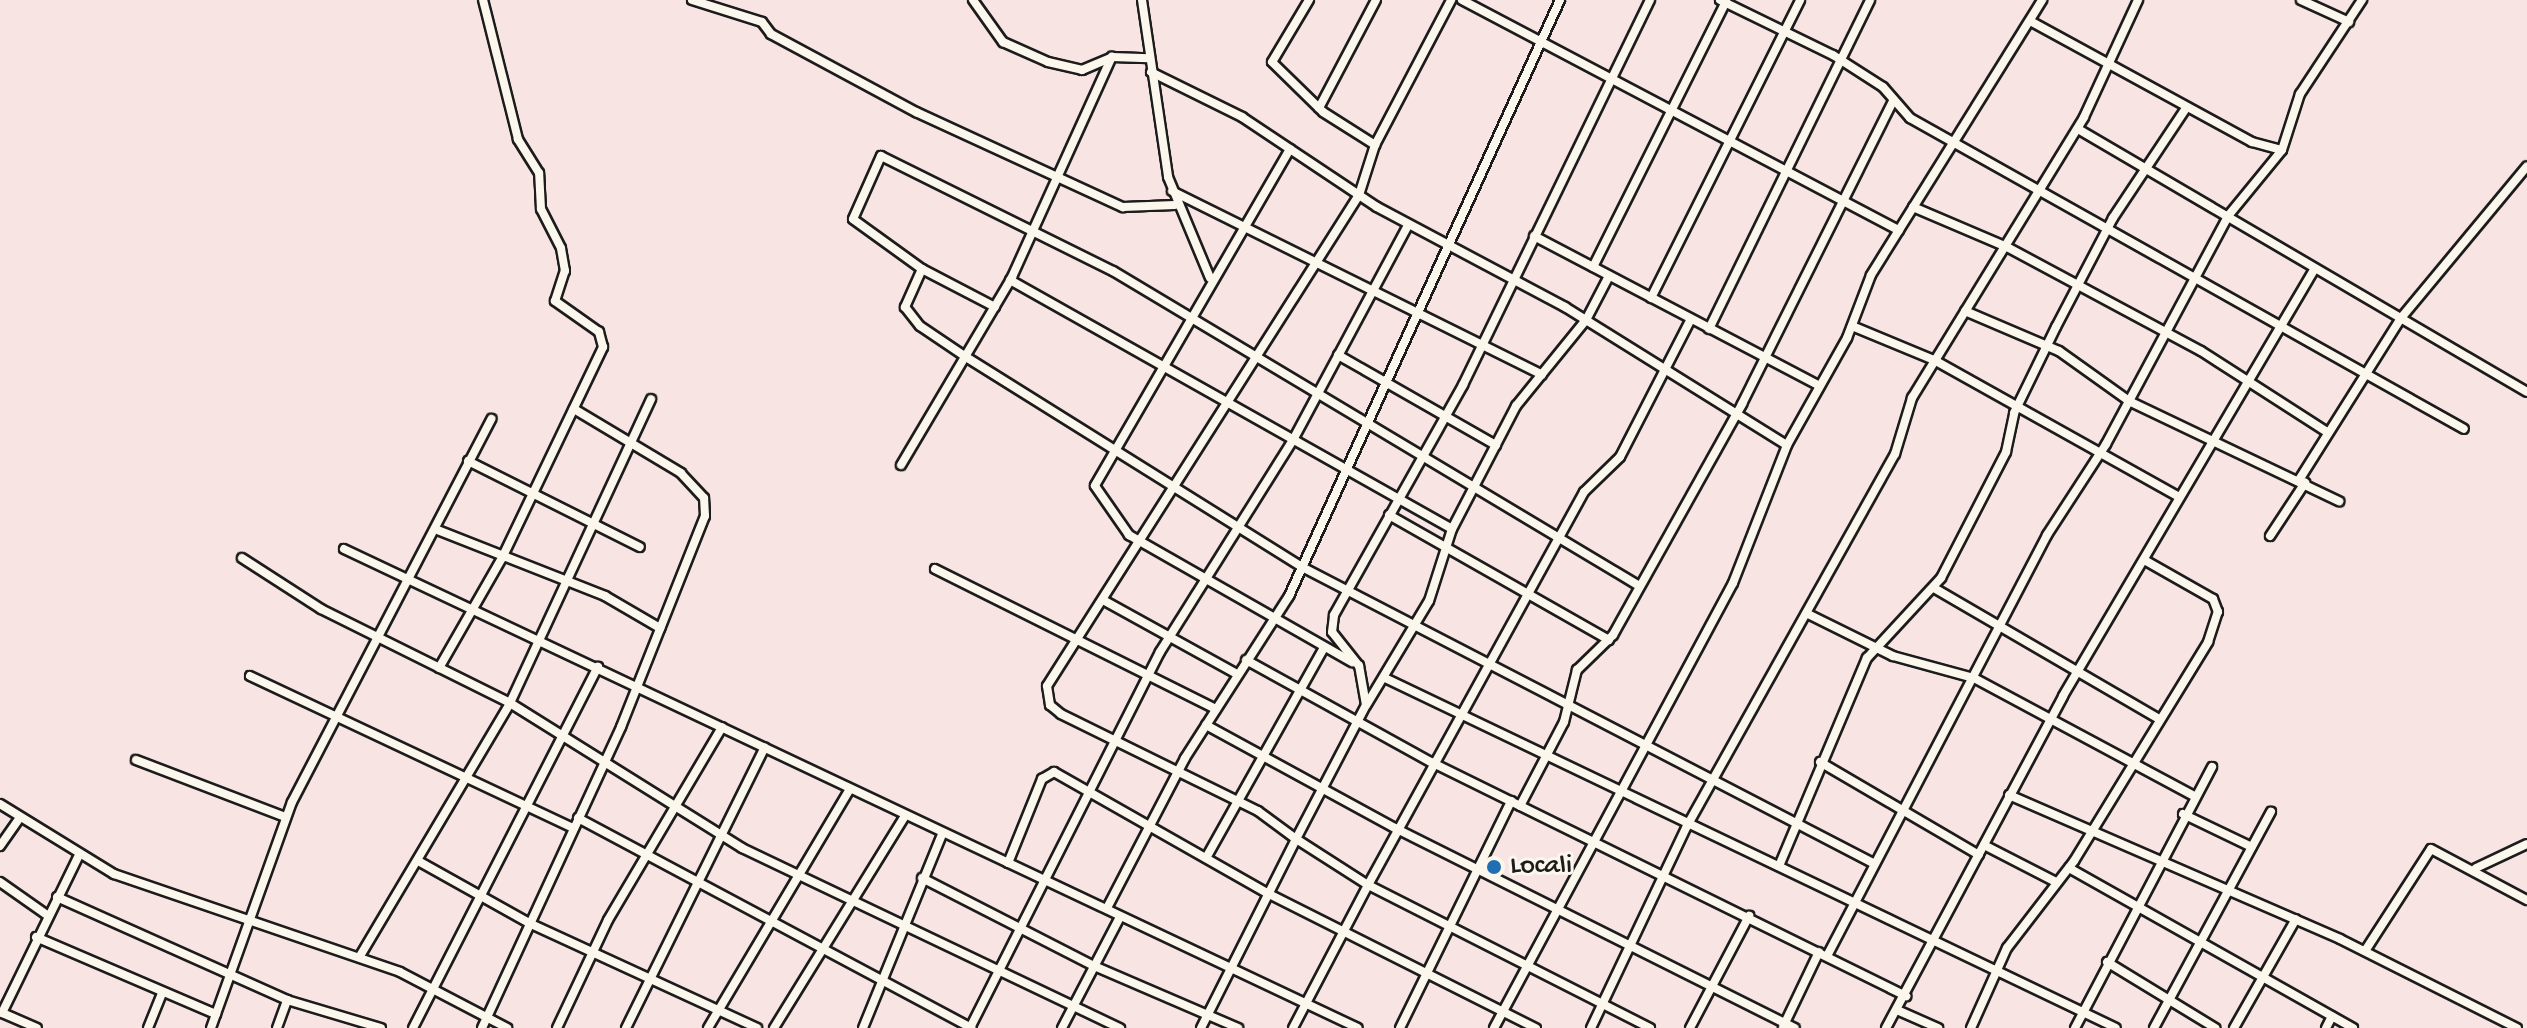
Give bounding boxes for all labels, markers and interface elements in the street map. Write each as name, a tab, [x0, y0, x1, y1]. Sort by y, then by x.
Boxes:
place label: Locali	[1510, 850, 1572, 884]
marker: Locali	[1485, 858, 1503, 876]

